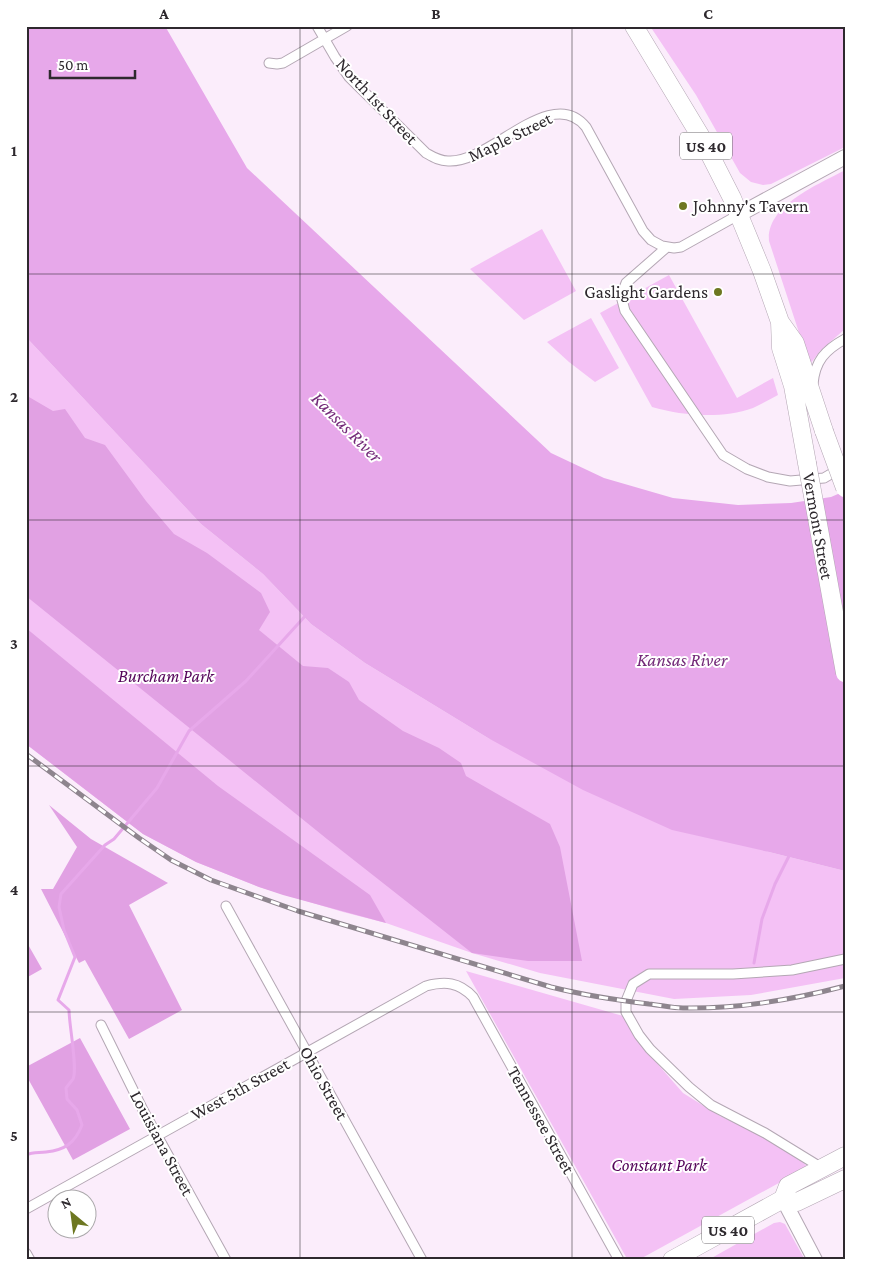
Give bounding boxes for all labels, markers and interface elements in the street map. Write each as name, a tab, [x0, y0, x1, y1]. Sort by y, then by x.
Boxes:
text: A	[158, 5, 169, 22]
text: B	[431, 5, 441, 22]
text: C	[703, 5, 713, 22]
scale bar	[50, 48, 135, 80]
street label: North 1st Street	[332, 54, 423, 149]
text: 50 m	[58, 57, 88, 73]
street label: Maple Street	[465, 108, 556, 166]
road number: US 40	[680, 132, 732, 160]
text: 1	[11, 142, 17, 159]
place label: Johnny's Tavern	[691, 196, 809, 216]
marker: Johnny's Tavern	[677, 200, 689, 212]
place label: Gaslight Gardens	[584, 282, 708, 302]
marker: Gaslight Gardens	[712, 286, 724, 298]
text: 2	[10, 388, 18, 405]
water label: Kansas River	[308, 388, 387, 467]
street label: Vermont Street	[799, 471, 837, 582]
text: 3	[10, 635, 18, 652]
water label: Kansas River	[637, 649, 729, 670]
park label: Burcham Park	[118, 666, 215, 686]
text: 4	[10, 881, 19, 898]
street label: Ohio Street	[296, 1043, 353, 1124]
street label: West 5th Street	[187, 1053, 294, 1124]
street label: Tennessee Street	[503, 1063, 579, 1178]
street label: Louisiana Street	[126, 1087, 199, 1200]
text: 5	[10, 1127, 18, 1144]
park label: Constant Park	[611, 1155, 708, 1175]
north arrow	[48, 1188, 98, 1238]
text: N	[58, 1193, 74, 1212]
road number: US 40	[702, 1216, 754, 1244]

